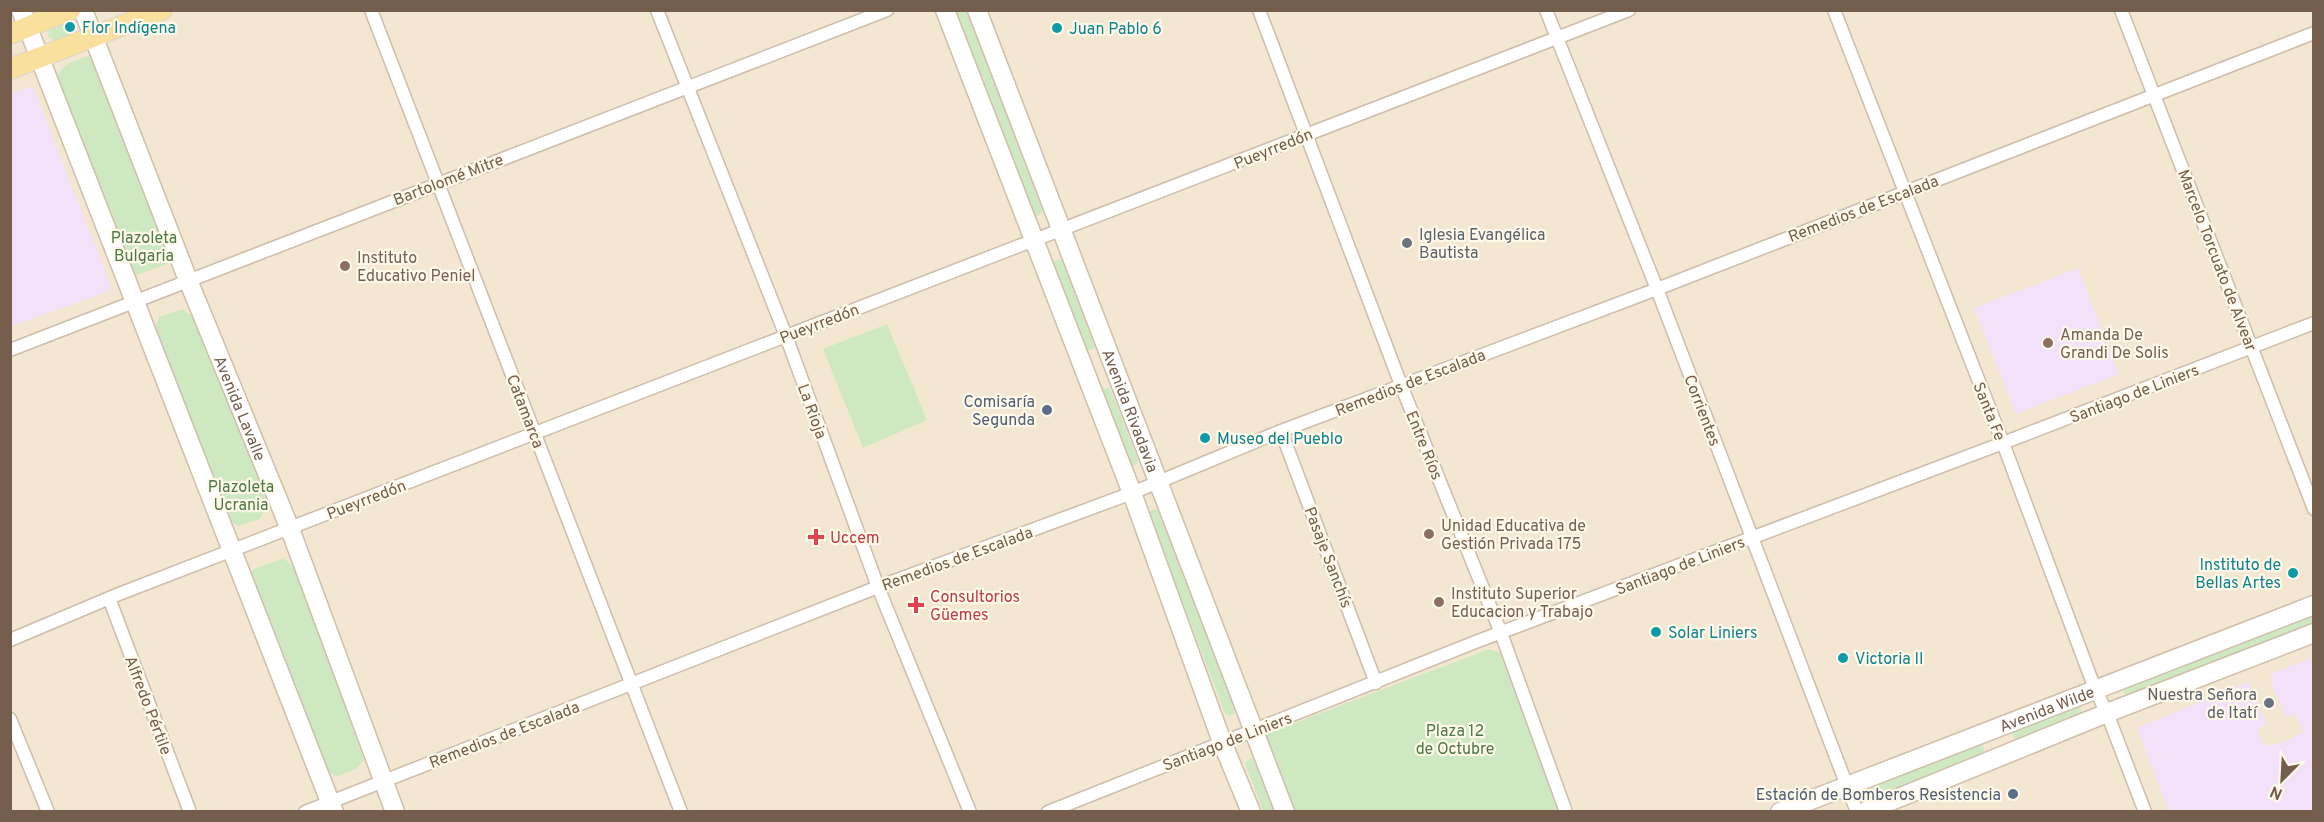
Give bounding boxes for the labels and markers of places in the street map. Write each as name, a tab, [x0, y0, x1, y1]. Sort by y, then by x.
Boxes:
place label: Flor Indígena	[82, 19, 176, 39]
marker: Flor Indígena	[63, 20, 77, 34]
place label: Juan Pablo 6	[1069, 20, 1162, 40]
marker: Juan Pablo 6	[1050, 21, 1064, 35]
place label: Iglesia Evangélica Bautista	[1419, 226, 1545, 264]
marker: Iglesia Evangélica Bautista	[1400, 236, 1414, 250]
place label: Instituto Educativo Peniel	[357, 249, 475, 287]
marker: Instituto Educativo Peniel	[338, 259, 352, 273]
place label: Amanda De Grandi De Solis	[2060, 326, 2169, 364]
marker: Amanda De Grandi De Solis	[2041, 336, 2055, 350]
place label: Comisaría Segunda	[963, 393, 1035, 431]
marker: Comisaría Segunda	[1040, 403, 1054, 417]
place label: Museo del Pueblo	[1217, 430, 1343, 450]
marker: Museo del Pueblo	[1198, 431, 1212, 445]
place label: Unidad Educativa de Gestión Privada 175	[1441, 517, 1586, 555]
marker: Unidad Educativa de Gestión Privada 175	[1422, 527, 1436, 541]
marker: Uccem	[807, 528, 825, 546]
place label: Uccem	[830, 529, 880, 549]
place label: Instituto de Bellas Artes	[2195, 556, 2281, 594]
marker: Instituto de Bellas Artes	[2286, 566, 2300, 580]
place label: Instituto Superior Educacion y Trabajo	[1451, 585, 1593, 623]
place label: Consultorios Güemes	[930, 588, 1020, 626]
marker: Instituto Superior Educacion y Trabajo	[1432, 595, 1446, 609]
marker: Consultorios Güemes	[907, 596, 925, 614]
place label: Solar Liniers	[1668, 624, 1757, 644]
marker: Solar Liniers	[1649, 625, 1663, 639]
place label: Victoria II	[1855, 650, 1923, 670]
marker: Victoria II	[1836, 651, 1850, 665]
place label: Nuestra Señora de Itatí	[2147, 686, 2259, 724]
marker: Nuestra Señora de Itatí	[2262, 696, 2276, 710]
place label: Estación de Bomberos Resistencia	[1756, 786, 2001, 806]
marker: Estación de Bomberos Resistencia	[2006, 787, 2020, 801]

